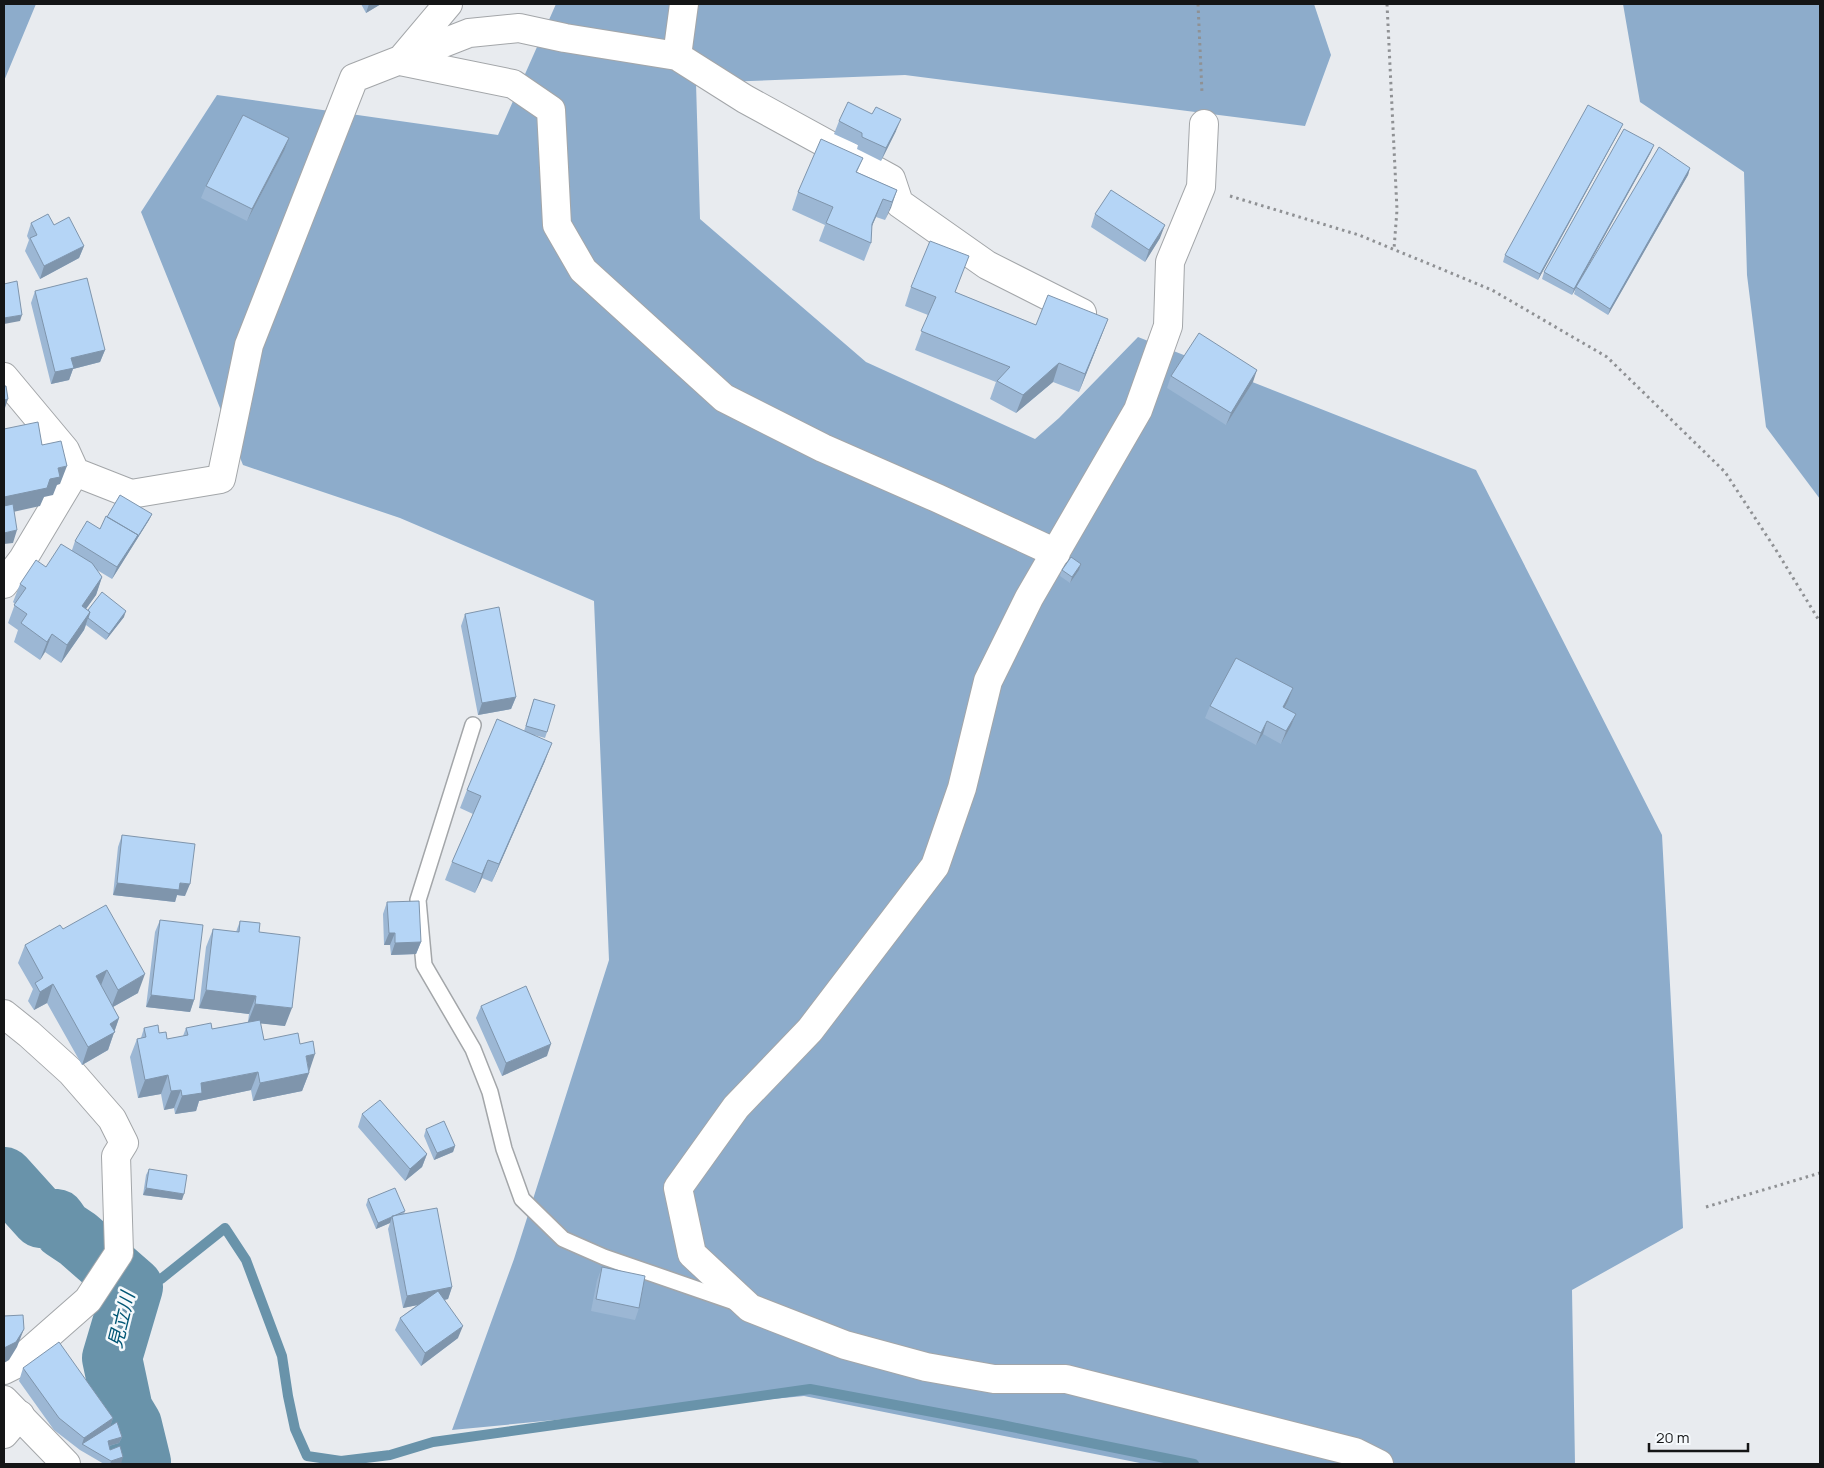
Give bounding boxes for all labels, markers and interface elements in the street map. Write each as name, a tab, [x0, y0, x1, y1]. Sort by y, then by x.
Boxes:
water label: 見立川	[101, 1287, 141, 1351]
scale bar	[1649, 1420, 1748, 1452]
text: 20 m	[1656, 1427, 1689, 1448]

